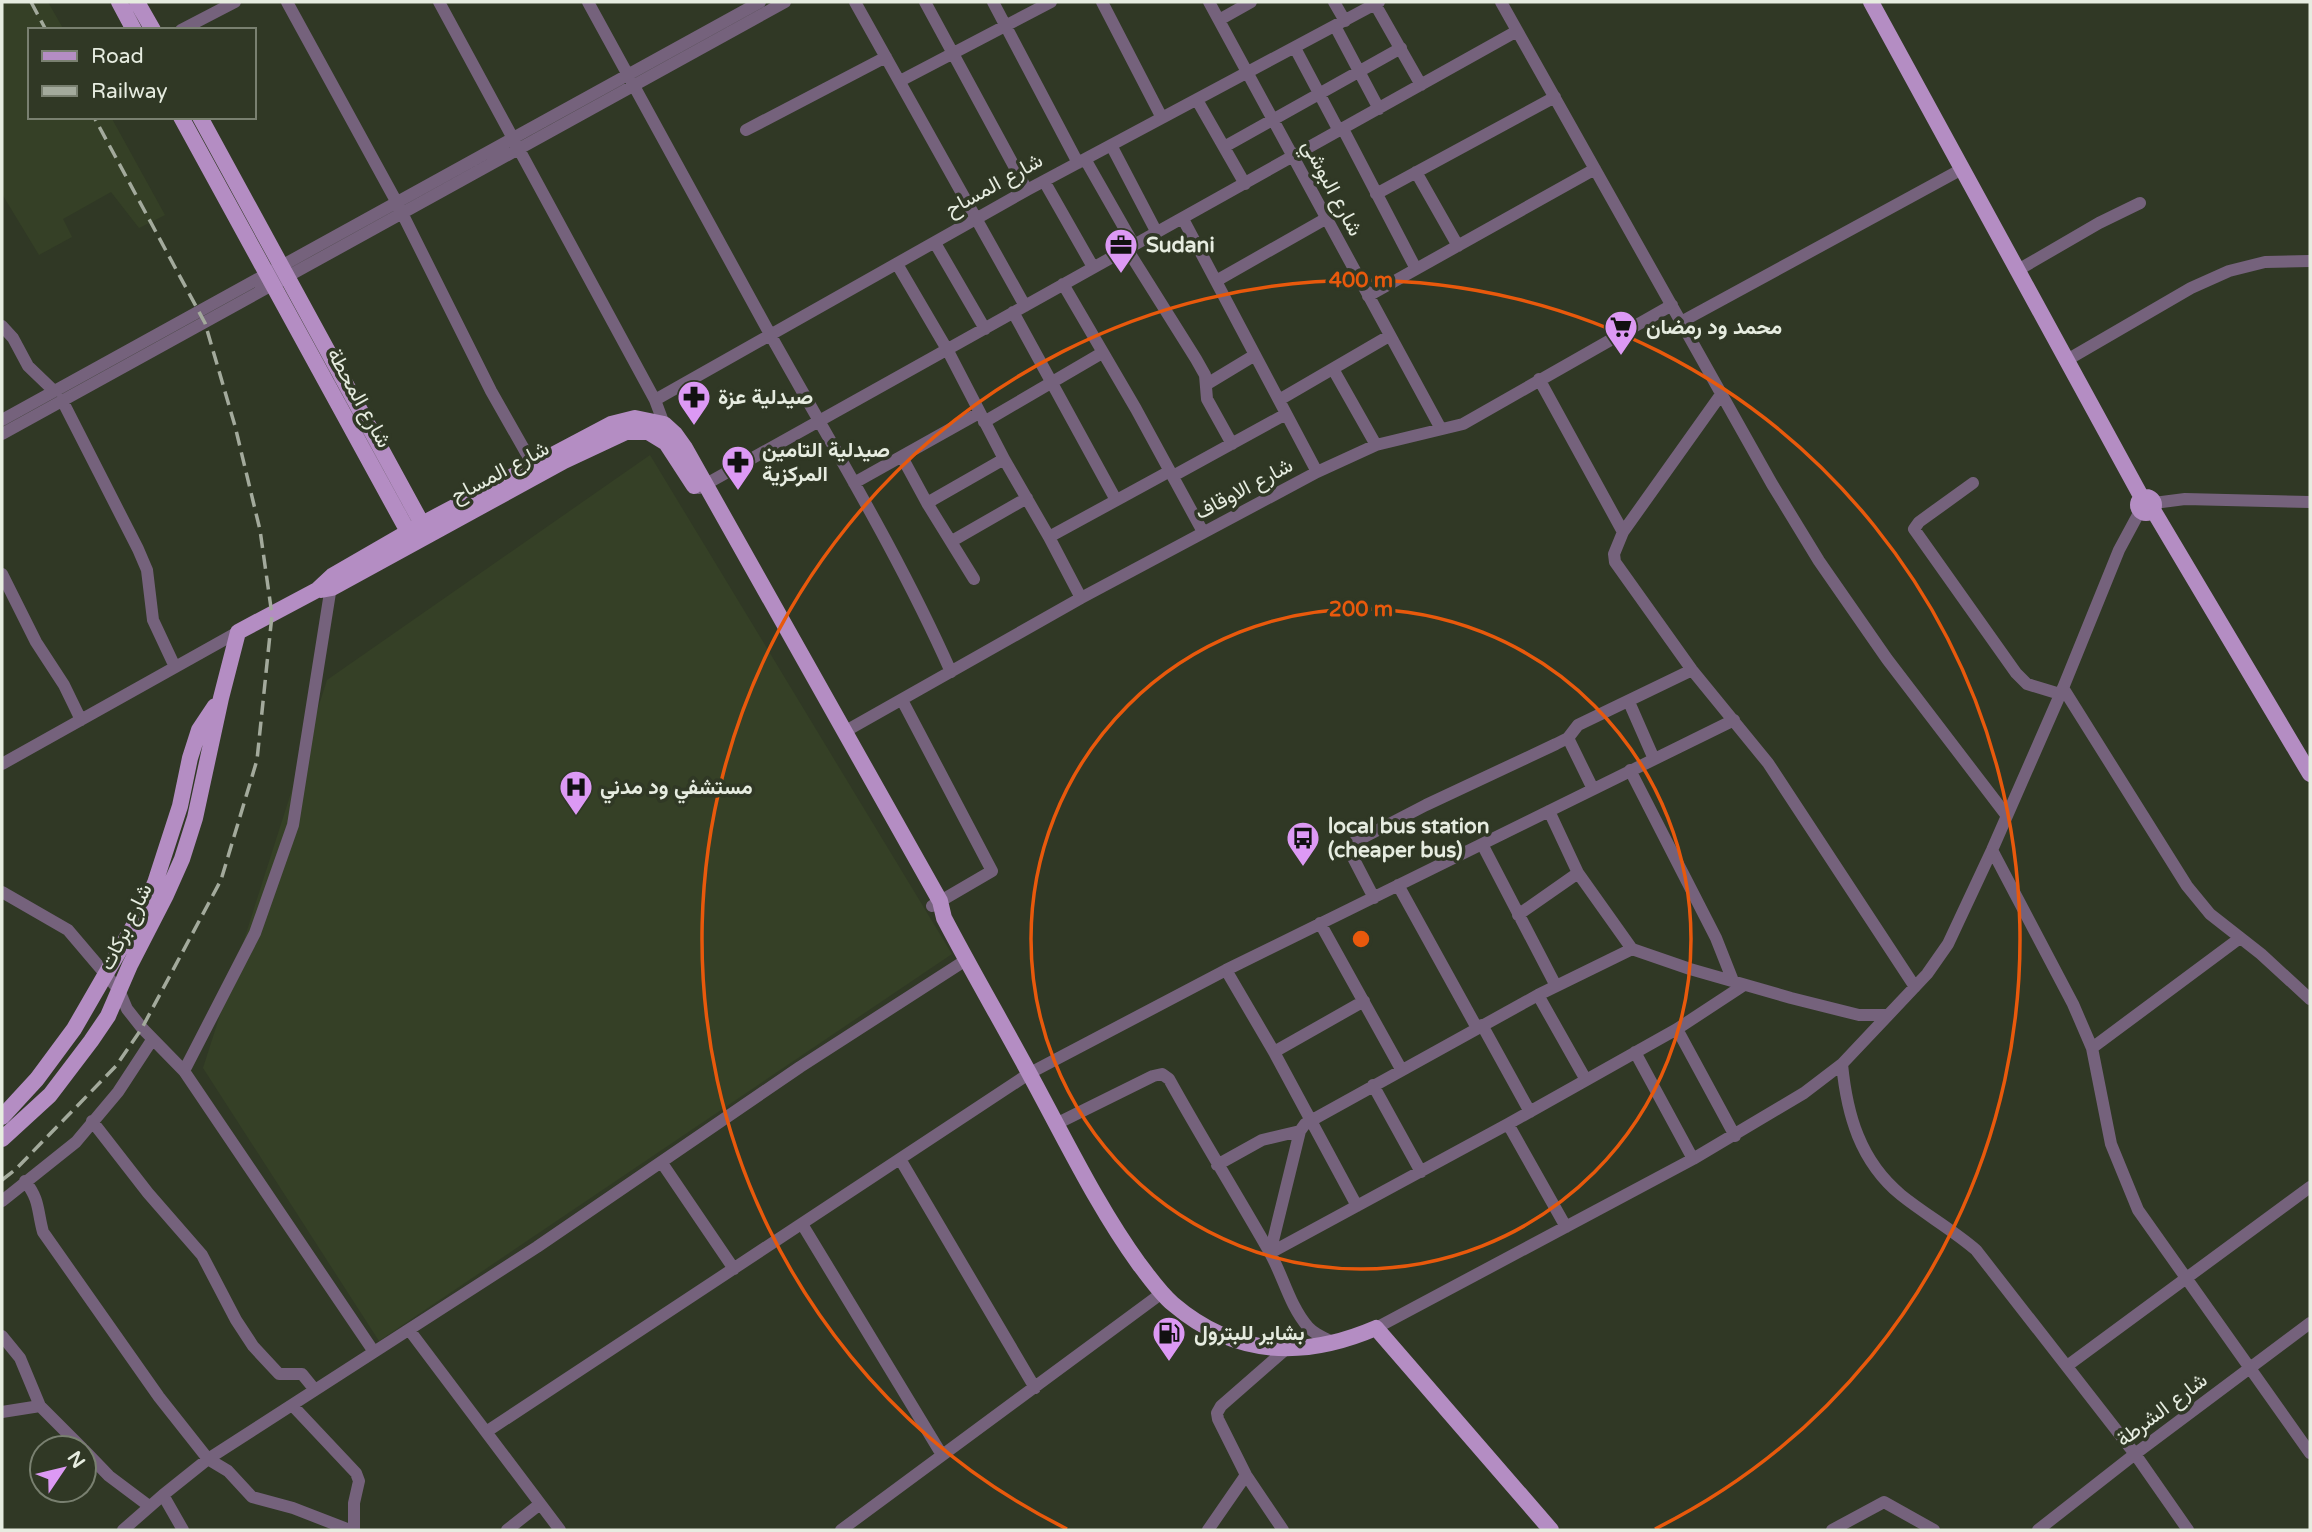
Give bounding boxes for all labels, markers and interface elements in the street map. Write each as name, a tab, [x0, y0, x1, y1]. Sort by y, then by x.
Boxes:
legend	[28, 28, 256, 119]
text: Road	[91, 44, 144, 69]
text: Railway	[91, 79, 168, 104]
street label: شارع البوشي	[1293, 136, 1368, 242]
street label: شارع المساح	[941, 148, 1048, 223]
office icon: Sudani	[1102, 226, 1140, 275]
place label: Sudani	[1146, 233, 1215, 258]
text: 400 m	[1329, 268, 1393, 293]
supermarket icon: محمد ود رمضان	[1602, 308, 1640, 357]
place label: محمد ود رمضان	[1646, 315, 1782, 340]
street label: شارع المحطة	[321, 344, 397, 453]
pharmacy icon: صيدلية عزة	[675, 378, 713, 427]
place label: صيدلية عزة	[718, 385, 813, 410]
street label: شارع المساح	[446, 436, 554, 509]
place label: صيدلية التامين المركزية	[762, 438, 890, 487]
pharmacy icon: صيدلية التامين المركزية	[719, 443, 757, 492]
street label: شارع الاوقاف	[1191, 453, 1298, 526]
text: 200 m	[1329, 597, 1393, 622]
hospital icon: مستشفي ود مدني	[557, 768, 595, 817]
place label: مستشفي ود مدني	[600, 775, 753, 804]
place label: local bus station (cheaper bus)	[1328, 814, 1490, 863]
bus stop icon: local bus station (cheaper bus)	[1284, 819, 1322, 868]
street label: شارع بركات	[94, 880, 159, 975]
centre of rings	[1349, 927, 1373, 951]
fuel station icon: بشاير للبترول	[1150, 1314, 1188, 1363]
place label: بشاير للبترول	[1194, 1321, 1305, 1346]
street label: شارع الشرطة	[2112, 1368, 2213, 1453]
north arrow	[28, 1434, 98, 1504]
text: N	[63, 1447, 89, 1472]

